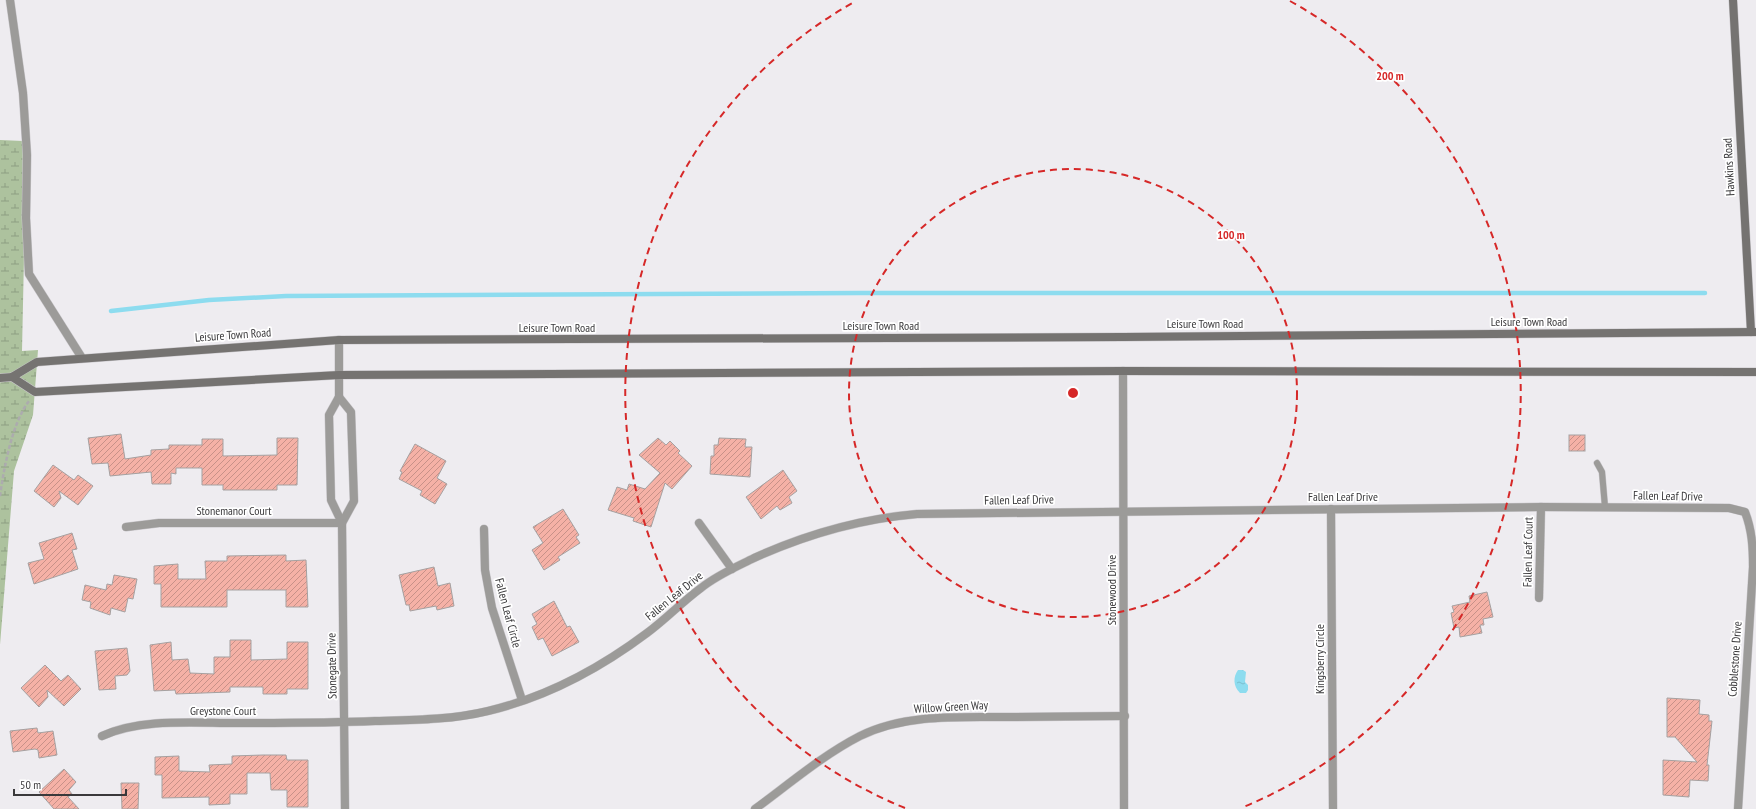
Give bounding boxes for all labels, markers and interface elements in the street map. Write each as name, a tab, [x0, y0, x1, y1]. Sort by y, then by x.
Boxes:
text: 200 m	[1376, 68, 1404, 83]
street label: Hawkins Road	[1719, 138, 1738, 196]
text: 100 m	[1217, 227, 1245, 242]
street label: Leisure Town Road	[1491, 314, 1567, 329]
street label: Leisure Town Road	[1167, 316, 1243, 331]
street label: Leisure Town Road	[843, 318, 919, 333]
street label: Leisure Town Road	[519, 320, 595, 335]
street label: Leisure Town Road	[194, 324, 272, 345]
centre of rings	[1066, 386, 1080, 400]
street label: Fallen Leaf Drive	[1633, 487, 1703, 504]
street label: Fallen Leaf Drive	[1308, 489, 1378, 504]
street label: Fallen Leaf Drive	[984, 491, 1054, 508]
street label: Stonemanor Court	[196, 503, 272, 518]
street label: Fallen Leaf Court	[1519, 516, 1536, 587]
street label: Stonewood Drive	[1104, 555, 1119, 625]
street label: Fallen Leaf Drive	[642, 568, 706, 623]
street label: Fallen Leaf Circle	[492, 576, 525, 649]
street label: Cobblestone Drive	[1724, 621, 1745, 697]
street label: Kingsberry Circle	[1312, 624, 1327, 694]
street label: Stonegate Drive	[323, 633, 340, 699]
street label: Willow Green Way	[913, 697, 989, 716]
street label: Greystone Court	[190, 703, 257, 718]
scale bar	[14, 771, 126, 797]
text: 50 m	[20, 777, 41, 792]

